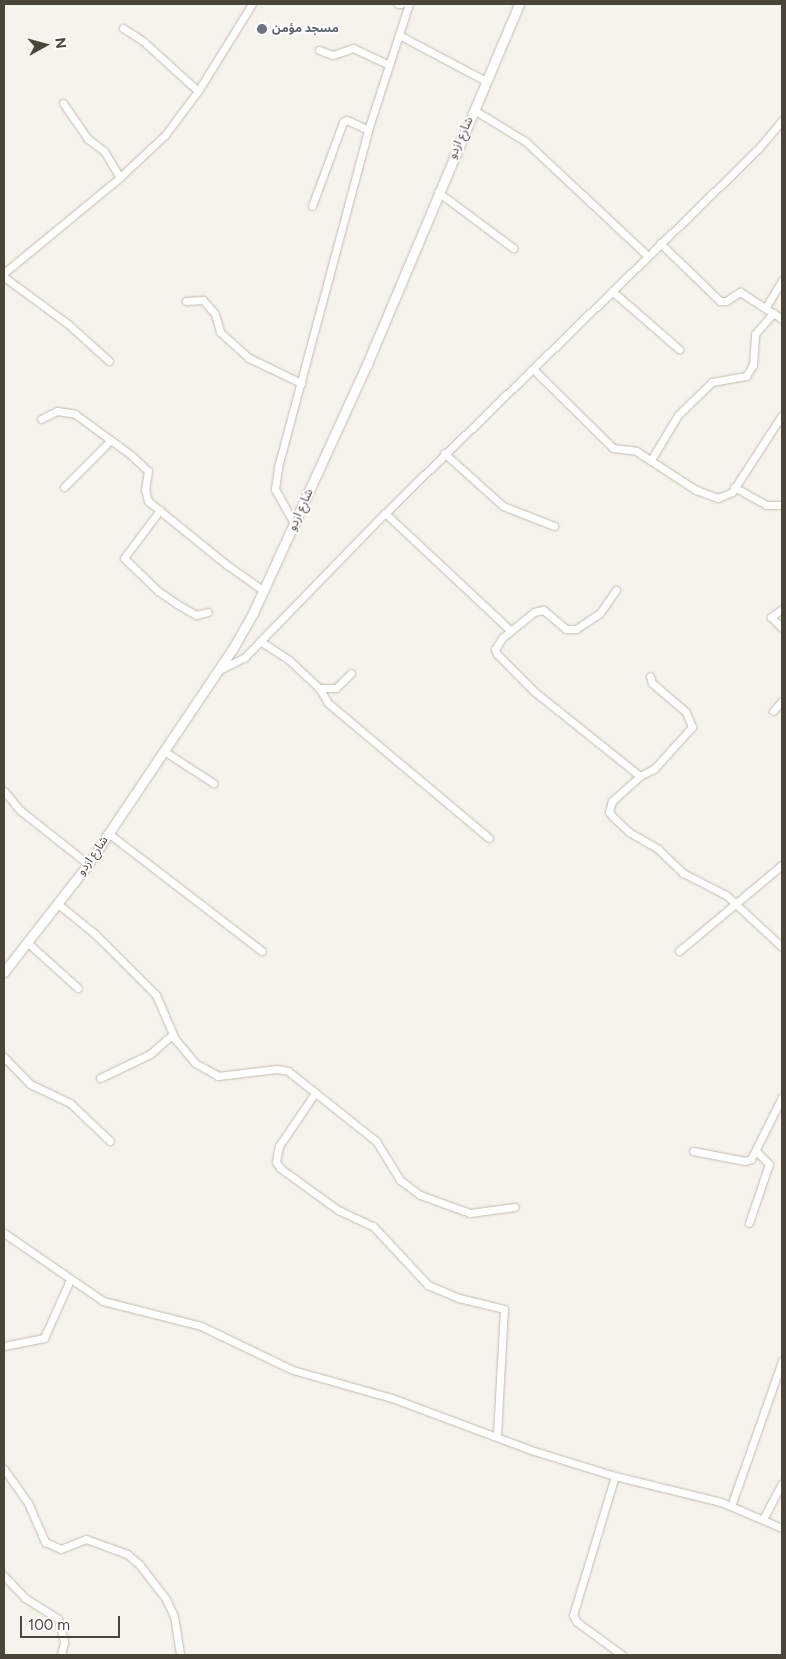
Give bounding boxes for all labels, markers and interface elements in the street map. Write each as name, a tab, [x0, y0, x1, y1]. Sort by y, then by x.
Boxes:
north arrow	[20, 20, 70, 70]
place label: مسجد مؤمن	[272, 22, 339, 36]
marker: مسجد مؤمن	[256, 23, 268, 35]
text: N	[51, 37, 69, 50]
street label: شارع ازدو	[445, 115, 477, 161]
street label: شارع ازدو	[285, 487, 317, 533]
street label: شارع ازدو	[74, 834, 112, 878]
scale bar	[22, 1606, 122, 1638]
text: 100 m	[28, 1616, 70, 1634]

